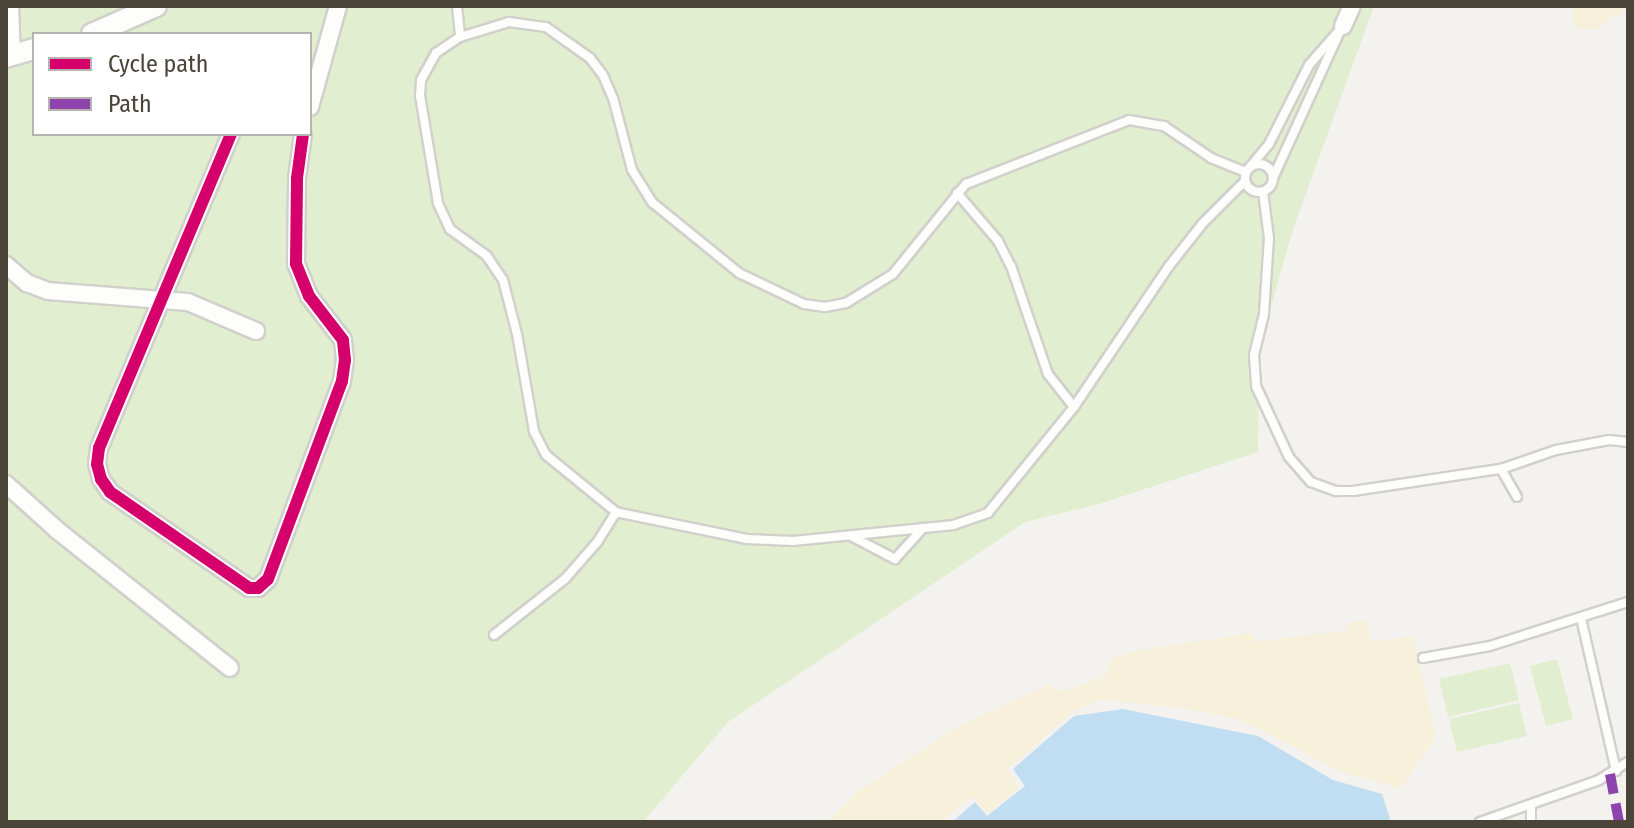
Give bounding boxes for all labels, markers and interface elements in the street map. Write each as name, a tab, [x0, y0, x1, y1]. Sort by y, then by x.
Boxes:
legend	[32, 32, 312, 136]
text: Cycle path	[108, 50, 208, 78]
text: Path	[108, 90, 152, 118]

